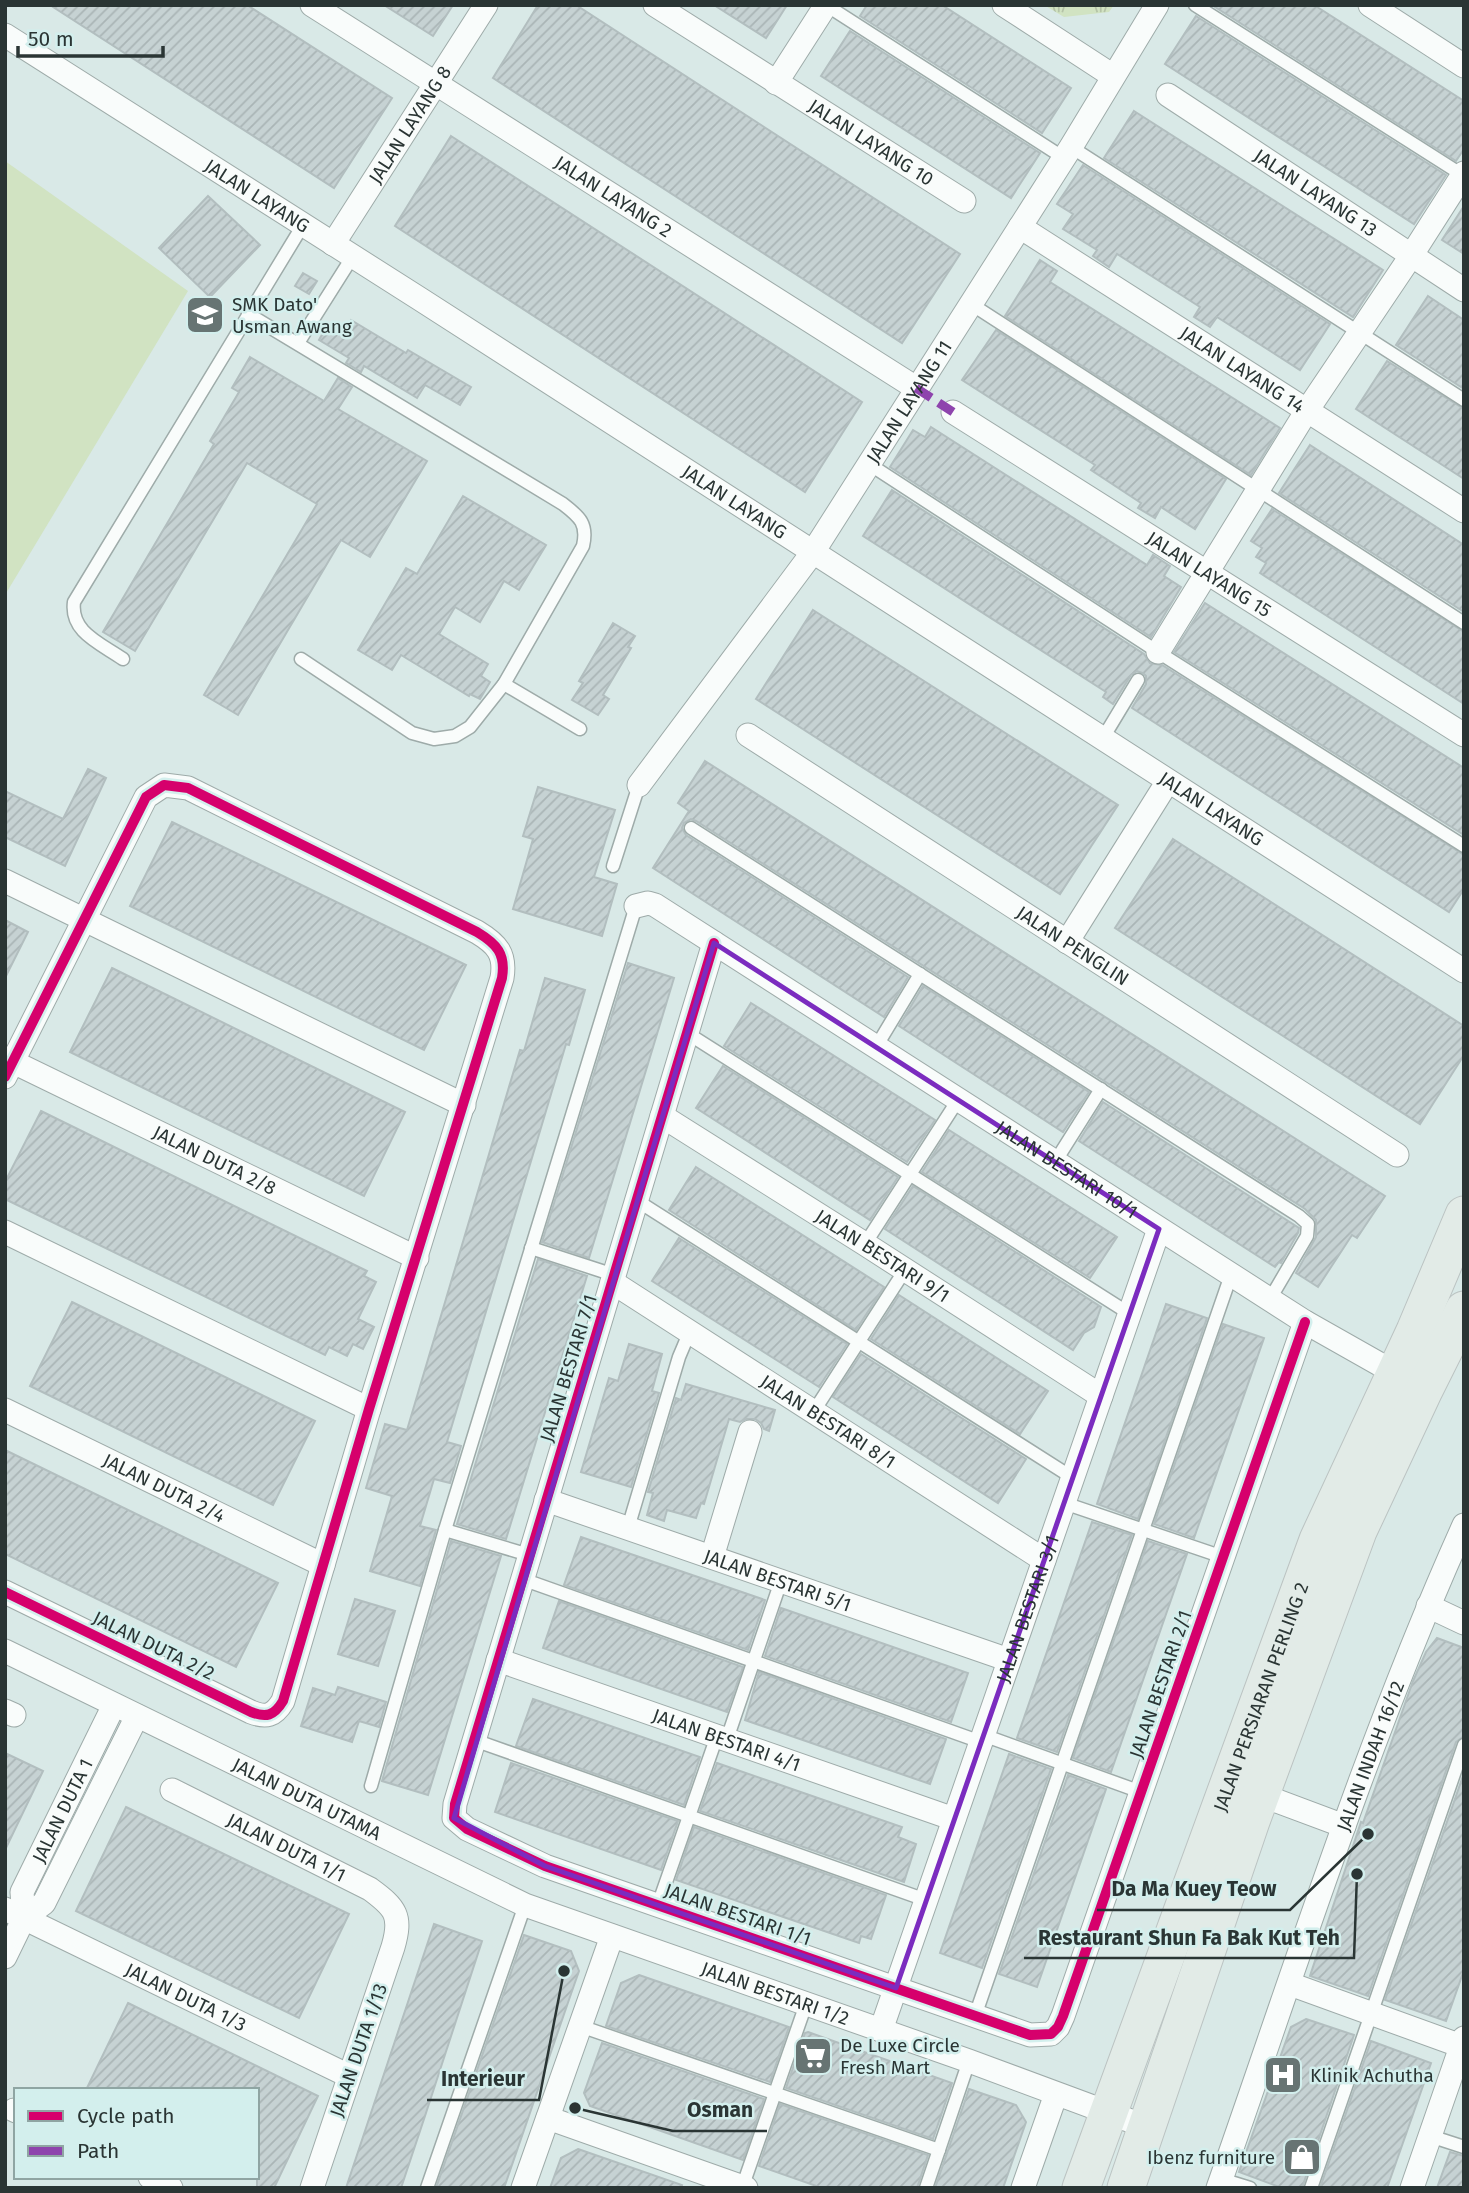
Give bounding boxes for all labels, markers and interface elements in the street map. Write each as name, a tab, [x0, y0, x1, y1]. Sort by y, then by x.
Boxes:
scale bar	[18, 14, 163, 58]
text: 50 m	[28, 26, 74, 52]
street label: JALAN LAYANG 8	[364, 61, 456, 188]
street label: JALAN LAYANG 10	[804, 94, 938, 191]
street label: JALAN LAYANG 13	[1250, 144, 1381, 242]
street label: JALAN LAYANG 2	[550, 151, 676, 242]
street label: JALAN LAYANG	[200, 154, 314, 238]
place label: SMK Dato' Usman Awang	[232, 293, 352, 338]
school or university icon: SMK Dato' Usman Awang	[184, 294, 226, 336]
street label: JALAN LAYANG 14	[1176, 321, 1309, 418]
street label: JALAN LAYANG 11	[862, 336, 957, 468]
street label: JALAN LAYANG	[678, 460, 791, 544]
street label: JALAN LAYANG 15	[1142, 526, 1275, 622]
street label: JALAN LAYANG	[1154, 767, 1268, 851]
street label: JALAN PENGLIN	[1012, 901, 1133, 990]
street label: JALAN BESTARI 10/1	[991, 1116, 1142, 1224]
street label: JALAN DUTA 2/8	[149, 1121, 280, 1200]
street label: JALAN BESTARI 9/1	[811, 1205, 954, 1307]
street label: JALAN BESTARI 7/1	[535, 1292, 602, 1445]
street label: JALAN BESTARI 8/1	[756, 1370, 900, 1473]
street label: JALAN DUTA 2/4	[99, 1448, 229, 1528]
street label: JALAN BESTARI 3/1	[992, 1532, 1064, 1686]
street label: JALAN BESTARI 5/1	[701, 1544, 854, 1617]
street label: JALAN PERSIARAN PERLING 2	[1209, 1579, 1314, 1815]
street label: JALAN DUTA 2/2	[89, 1606, 218, 1685]
street label: JALAN BESTARI 2/1	[1124, 1607, 1197, 1761]
street label: JALAN INDAH 16/12	[1332, 1678, 1409, 1835]
street label: JALAN BESTARI 4/1	[649, 1704, 803, 1777]
street label: JALAN DUTA UTAMA	[229, 1753, 385, 1845]
street label: JALAN DUTA 1	[27, 1755, 98, 1866]
street label: JALAN DUTA 1/1	[223, 1808, 350, 1887]
callout: Da Ma Kuey Teow	[1097, 1868, 1290, 1910]
text: Da Ma Kuey Teow	[1111, 1876, 1277, 1902]
street label: JALAN BESTARI 1/1	[661, 1879, 814, 1950]
callout: Restaurant Shun Fa Bak Kut Teh	[1024, 1916, 1354, 1958]
text: Restaurant Shun Fa Bak Kut Teh	[1038, 1925, 1340, 1951]
street label: JALAN BESTARI 1/2	[698, 1957, 852, 2030]
street label: JALAN DUTA 1/3	[121, 1958, 250, 2036]
street label: JALAN DUTA 1/13	[325, 1981, 392, 2120]
place label: De Luxe Circle Fresh Mart	[840, 2034, 960, 2079]
supermarket icon: De Luxe Circle Fresh Mart	[792, 2035, 834, 2077]
hospital icon: Klinik Achutha	[1262, 2054, 1304, 2096]
callout: Interieur	[427, 2058, 539, 2100]
place label: Klinik Achutha	[1310, 2064, 1434, 2087]
text: Interieur	[441, 2066, 526, 2092]
legend	[14, 2088, 259, 2179]
callout: Osman	[673, 2089, 767, 2131]
text: Osman	[687, 2097, 753, 2123]
text: Cycle path	[77, 2103, 175, 2129]
shop icon: Ibenz furniture	[1281, 2136, 1323, 2178]
text: Path	[77, 2138, 119, 2164]
place label: Ibenz furniture	[1147, 2146, 1275, 2169]

